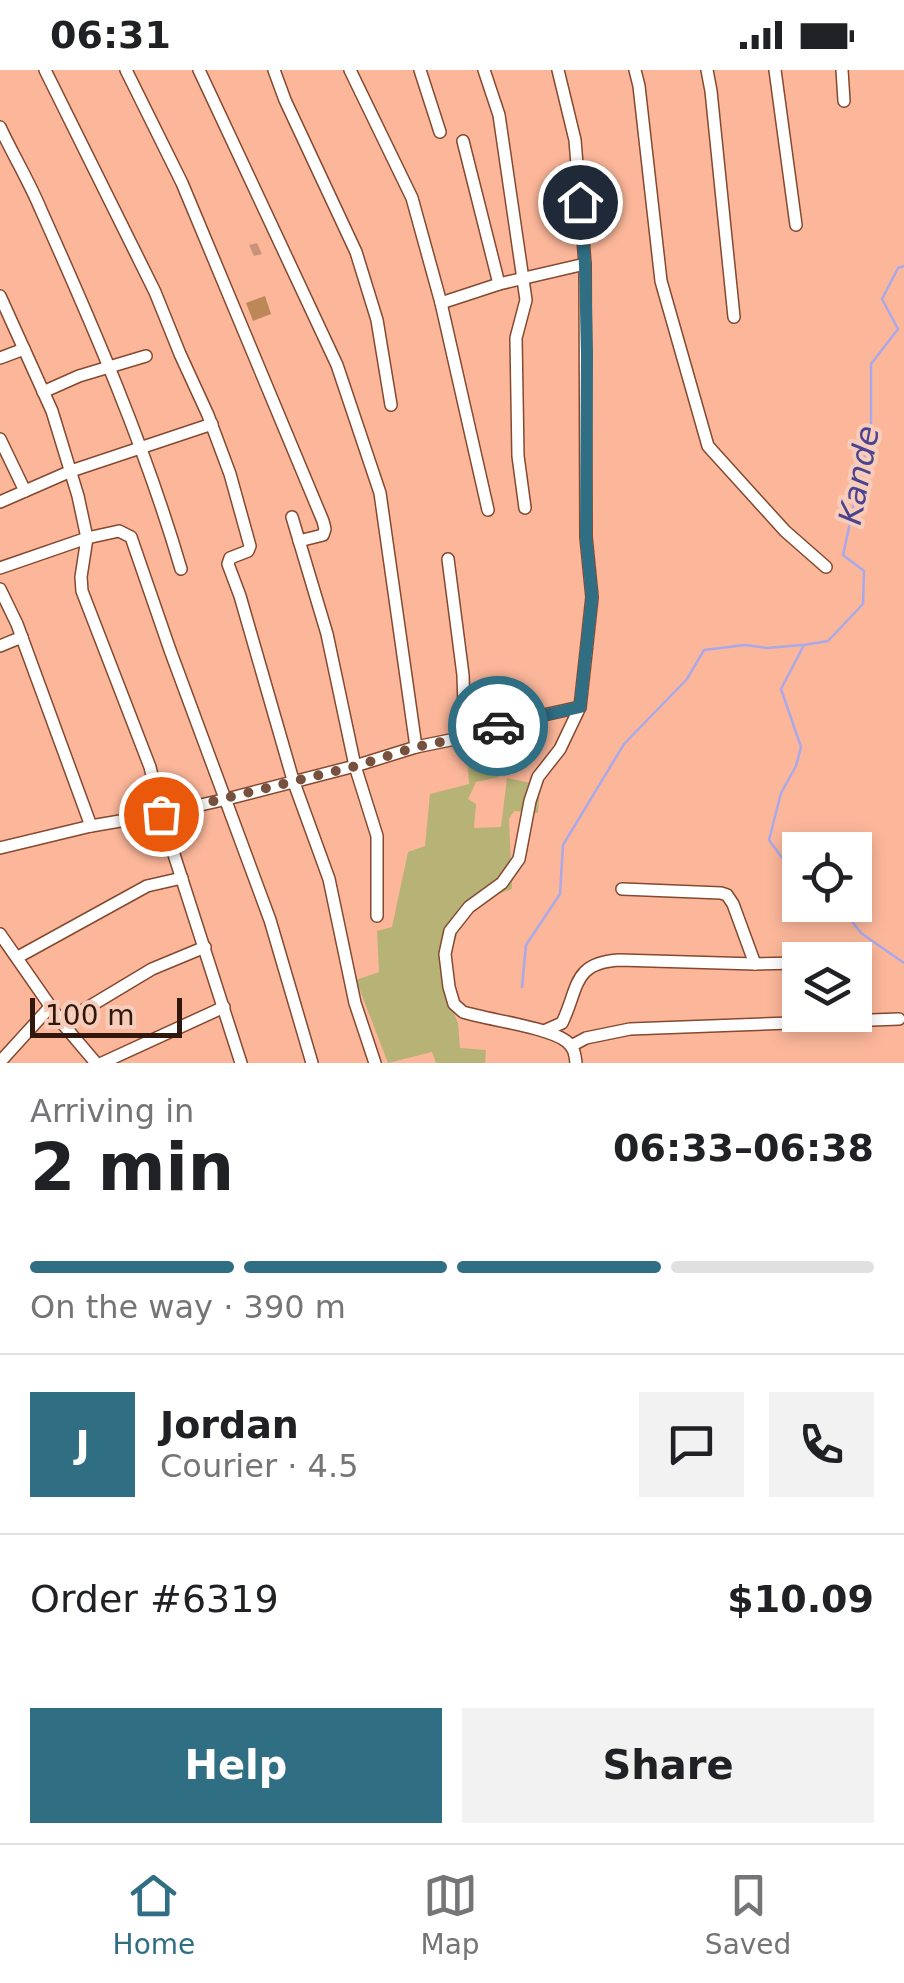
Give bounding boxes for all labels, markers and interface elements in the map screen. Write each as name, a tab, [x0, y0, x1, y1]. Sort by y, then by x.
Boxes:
text: 06:31	[50, 13, 171, 57]
pin	[538, 160, 623, 245]
icon: home	[553, 175, 608, 230]
water label: Kande	[831, 422, 887, 528]
courier	[448, 676, 548, 776]
icon: car	[471, 699, 526, 754]
pin	[119, 772, 204, 857]
icon: bag	[134, 787, 189, 842]
map controls	[782, 832, 872, 1032]
button: locate	[782, 832, 872, 922]
button: layers	[782, 942, 872, 1032]
scale bar	[30, 993, 182, 1038]
text: 100 m	[45, 999, 135, 1032]
text: Arriving in	[30, 1092, 194, 1130]
text: 06:33–06:38	[613, 1126, 874, 1170]
text: 2 min	[30, 1130, 234, 1205]
text: On the way · 390 m	[30, 1288, 346, 1326]
button: chat	[639, 1392, 744, 1497]
button: phone	[769, 1392, 874, 1497]
text: Jordan	[160, 1403, 299, 1447]
text: J	[75, 1422, 90, 1466]
text: Courier · 4.5	[160, 1447, 359, 1485]
text: Order #6319	[30, 1577, 279, 1621]
text: $10.09	[727, 1577, 874, 1621]
button: Help	[30, 1708, 442, 1823]
button: Share	[462, 1708, 874, 1823]
tab: Home	[113, 1868, 195, 1961]
tab: Map	[421, 1868, 480, 1961]
tab: Saved	[705, 1868, 791, 1961]

